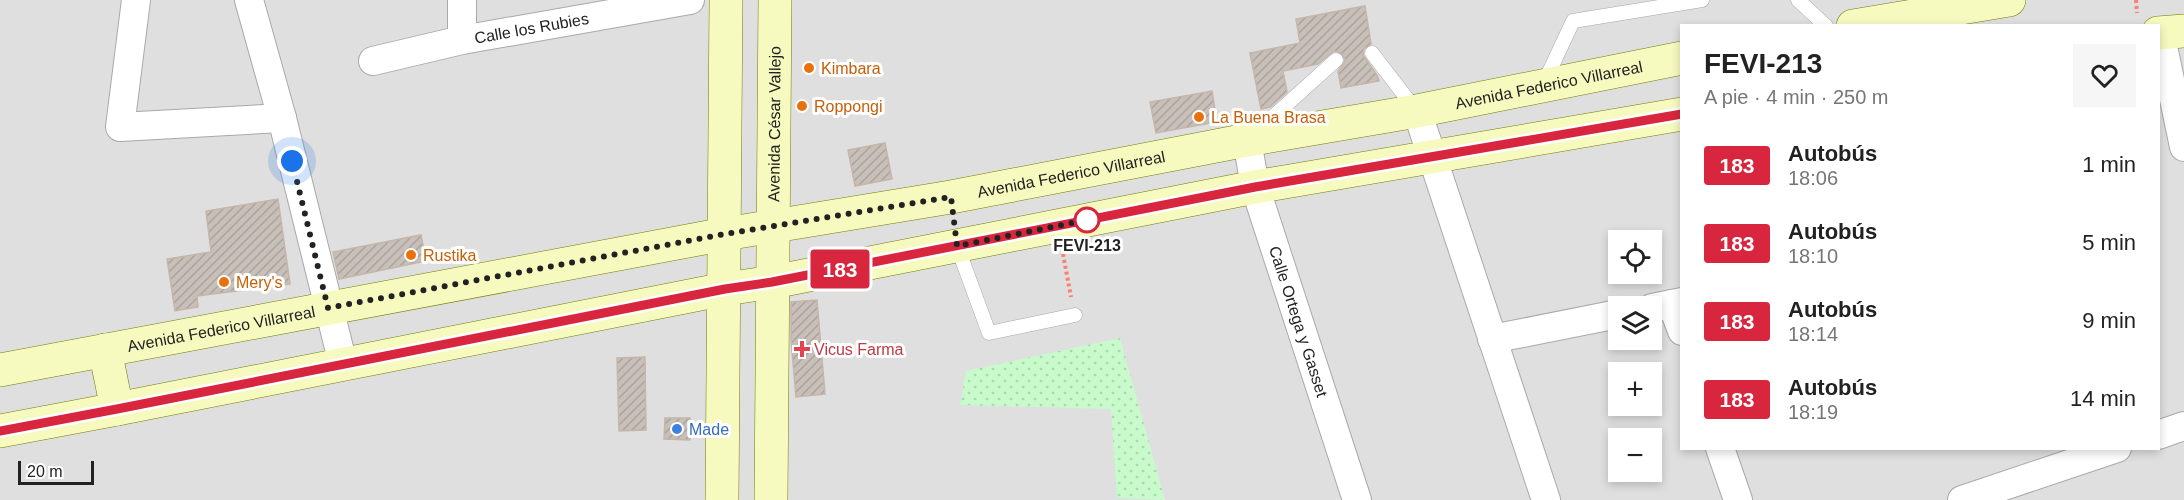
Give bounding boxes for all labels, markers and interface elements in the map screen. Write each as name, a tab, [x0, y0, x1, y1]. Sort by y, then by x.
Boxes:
street label: Calle los Rubies	[473, 10, 590, 47]
button: heart	[2073, 44, 2136, 107]
street label: Avenida César Vallejo	[765, 46, 784, 202]
text: FEVI-213	[1704, 48, 1822, 79]
street label: Avenida Federico Villarreal	[1454, 58, 1644, 112]
place label: Kimbara	[821, 60, 881, 77]
marker: Kimbara	[802, 61, 816, 75]
text: A pie · 4 min · 250 m	[1704, 86, 1889, 108]
place label: Roppongi	[814, 98, 883, 115]
marker: Roppongi	[795, 99, 809, 113]
place label: La Buena Brasa	[1211, 109, 1326, 126]
marker: La Buena Brasa	[1192, 110, 1206, 124]
text: Autobús	[1788, 141, 1877, 166]
your location	[277, 146, 307, 176]
street label: Avenida Federico Villarreal	[976, 148, 1167, 201]
text: 1 min	[2082, 152, 2136, 177]
text: 183	[1719, 154, 1755, 177]
text: 18:06	[1788, 167, 1838, 189]
marker: FEVI-213	[1074, 207, 1100, 233]
text: Autobús	[1788, 219, 1877, 244]
map controls	[1608, 230, 1662, 482]
button: locate	[1608, 230, 1662, 284]
text: 5 min	[2082, 230, 2136, 255]
text: 183	[1719, 232, 1755, 255]
place label: FEVI-213	[1053, 237, 1121, 254]
street label: Calle Ortega y Gasset	[1266, 244, 1331, 400]
text: 18:10	[1788, 245, 1838, 267]
place label: Rustika	[423, 247, 476, 264]
marker: Rustika	[404, 248, 418, 262]
line badge: 183	[806, 250, 874, 288]
text: 183	[822, 258, 858, 281]
place label: Mery's	[236, 274, 283, 291]
marker: Mery's	[217, 275, 231, 289]
button: layers	[1608, 296, 1662, 350]
text: Autobús	[1788, 297, 1877, 322]
street label: Avenida Federico Villarreal	[126, 303, 317, 355]
text: 9 min	[2082, 308, 2136, 333]
text: 183	[1719, 310, 1755, 333]
text: 18:14	[1788, 323, 1838, 345]
place label: Vicus Farma	[814, 341, 904, 358]
marker: Vicus Farma	[795, 342, 809, 356]
button: +	[1608, 362, 1662, 416]
text: Autobús	[1788, 375, 1877, 400]
text: 14 min	[2070, 386, 2136, 411]
text: 183	[1719, 388, 1755, 411]
text: 18:19	[1788, 401, 1838, 423]
place label: Made	[689, 421, 729, 438]
marker: Made	[670, 422, 684, 436]
button: −	[1608, 428, 1662, 482]
scale bar	[18, 458, 94, 486]
text: 20 m	[27, 463, 63, 480]

